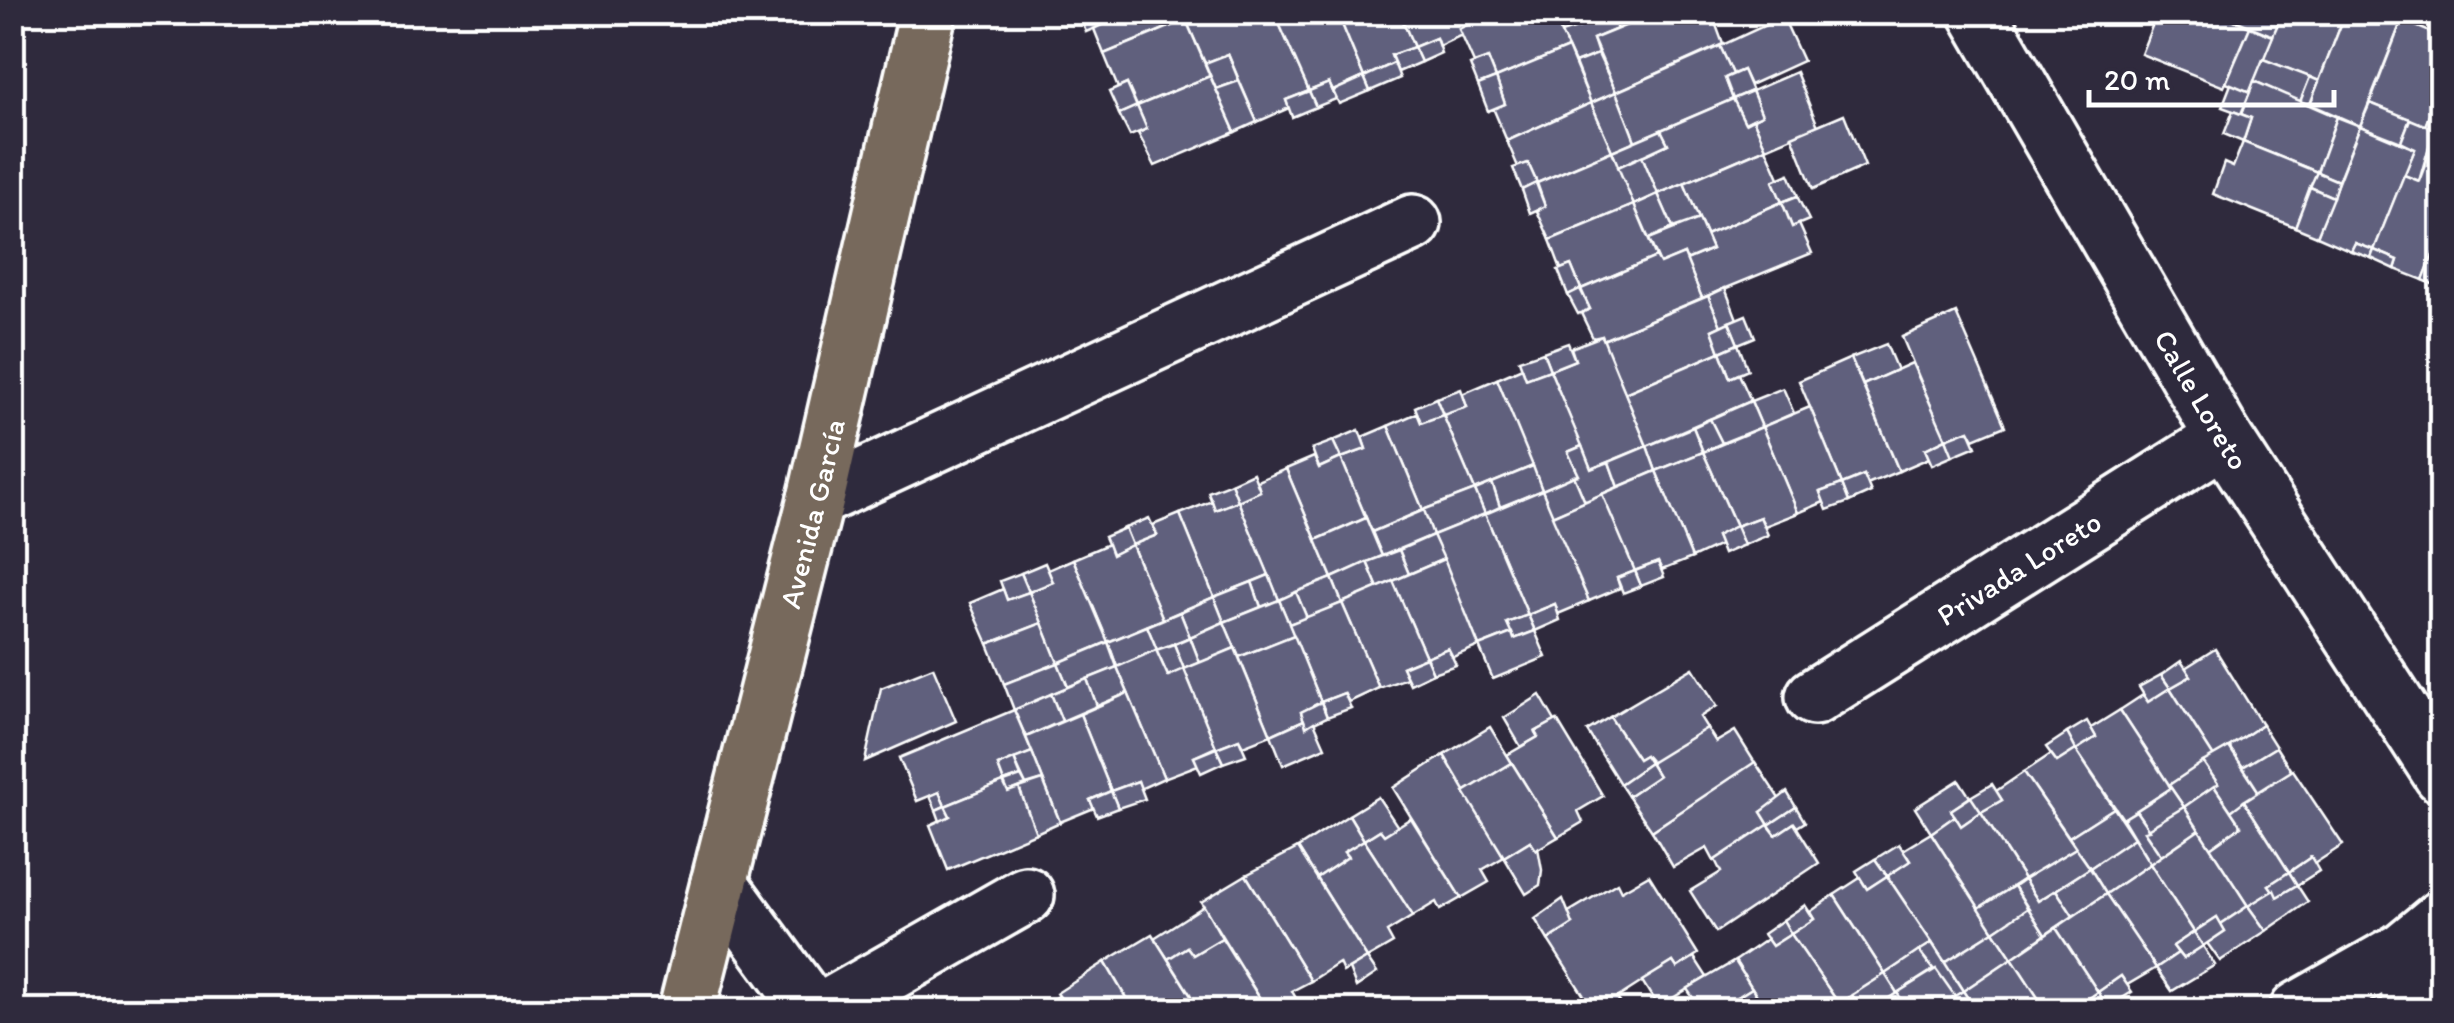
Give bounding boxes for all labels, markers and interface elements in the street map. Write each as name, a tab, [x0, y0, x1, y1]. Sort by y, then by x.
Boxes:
scale bar	[2089, 45, 2334, 107]
text: 20 m	[2104, 61, 2170, 98]
street label: Calle Loreto	[2147, 323, 2258, 476]
street label: Avenida García	[771, 415, 852, 612]
street label: Privada Loreto	[1930, 502, 2108, 633]

